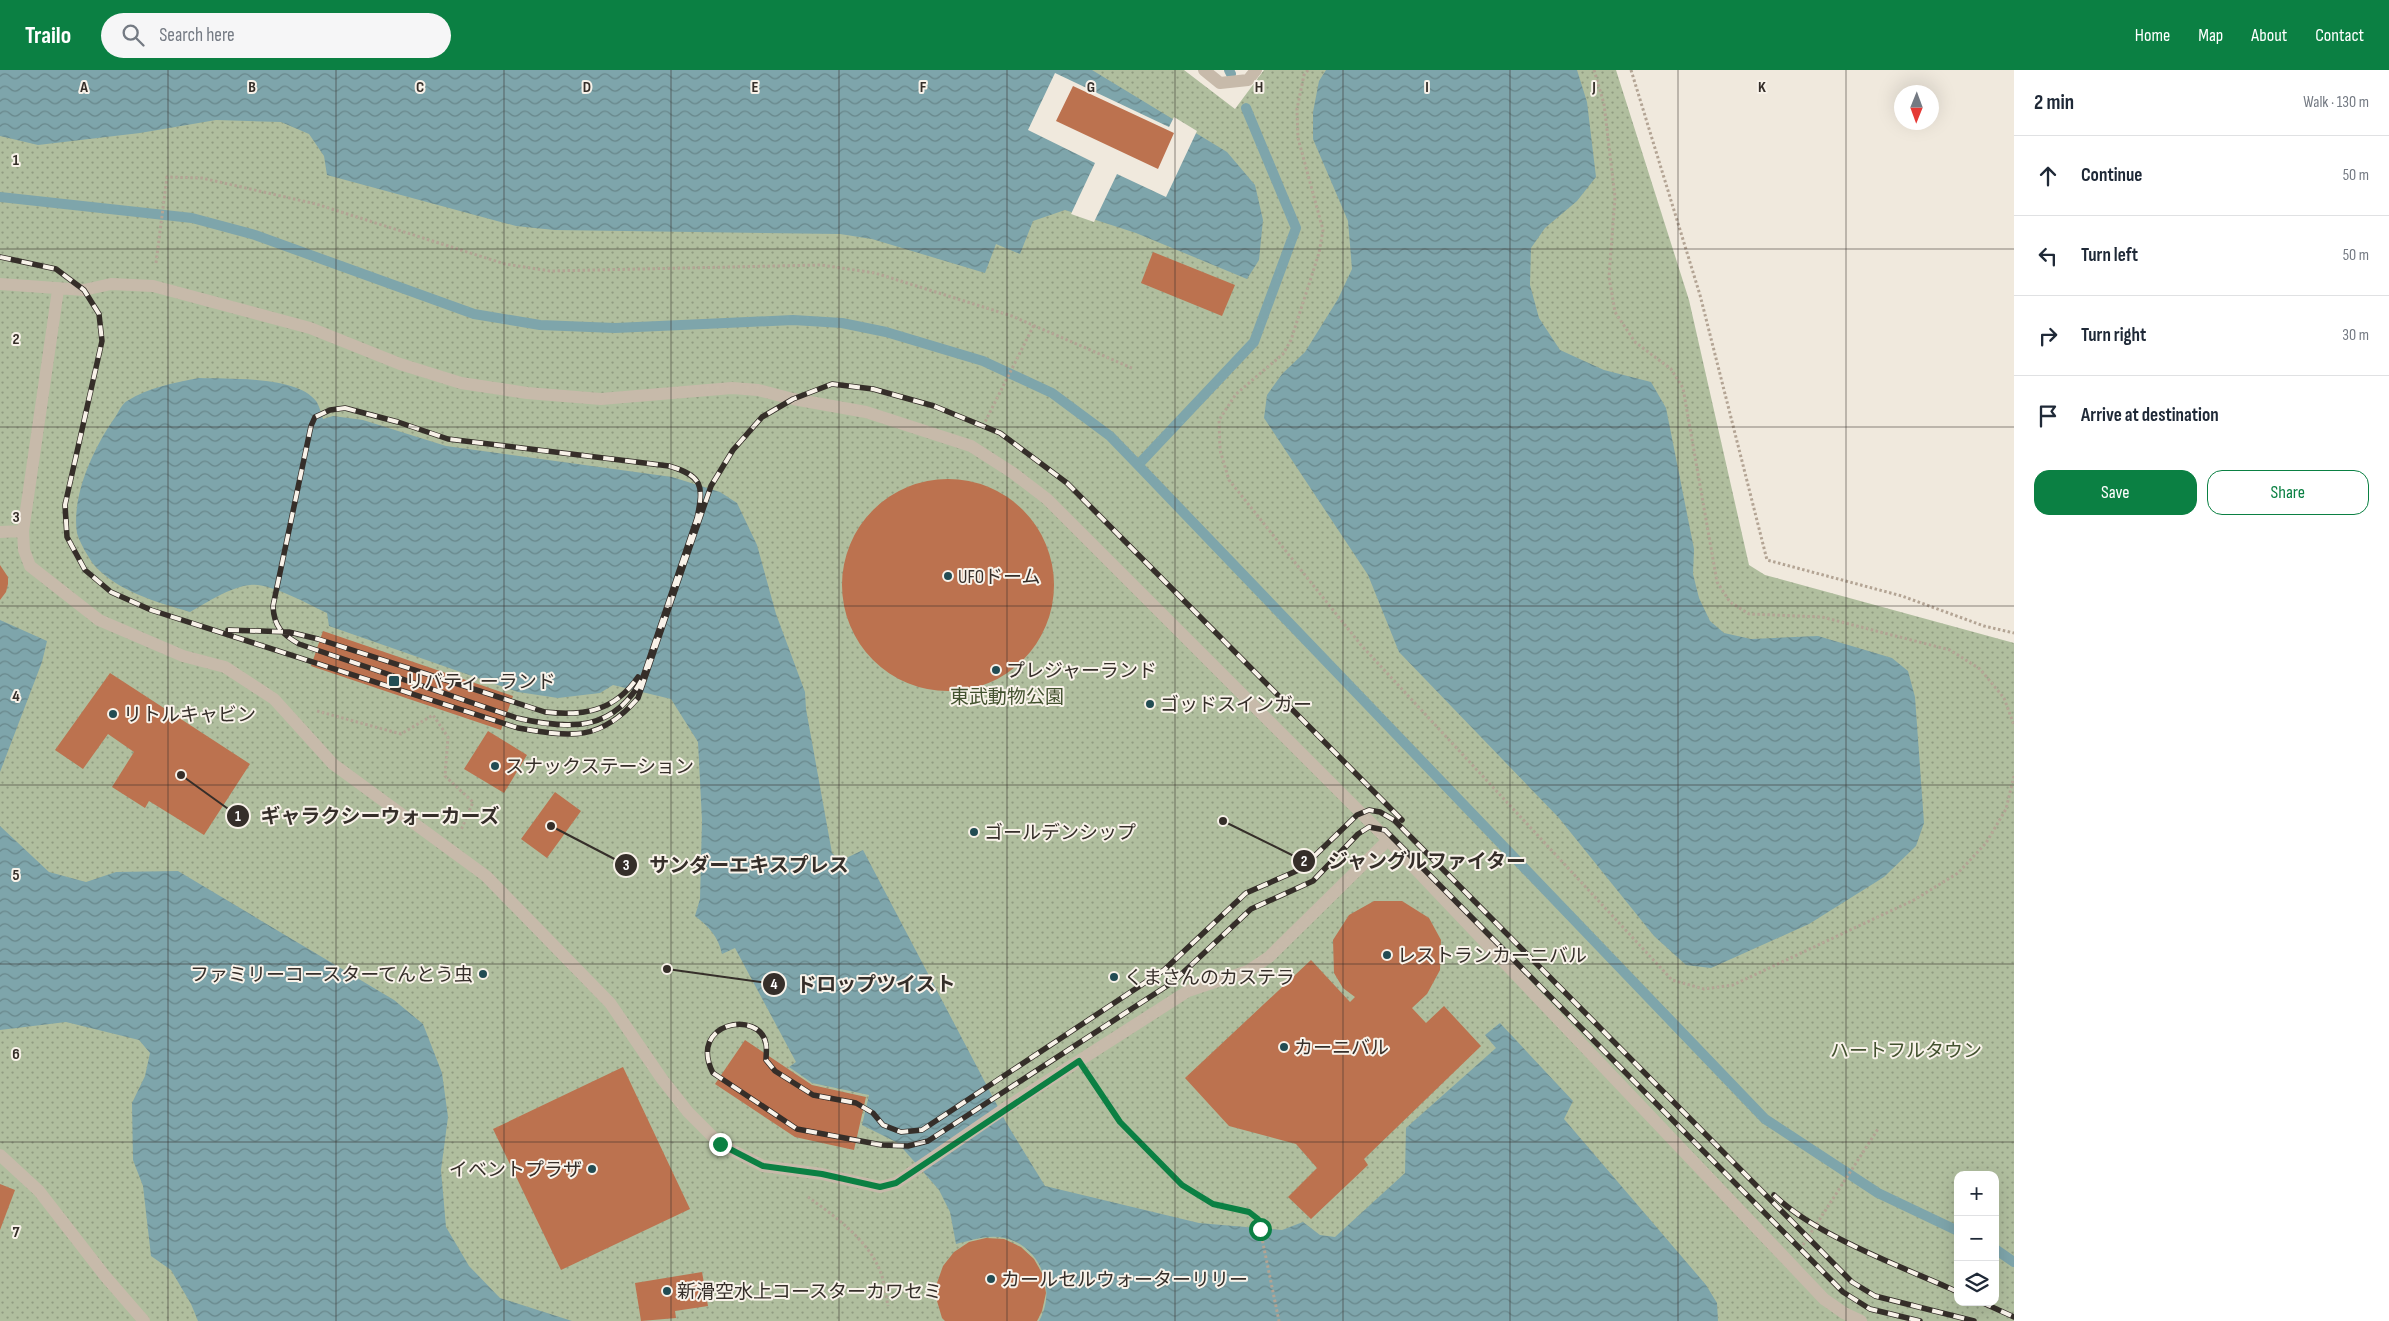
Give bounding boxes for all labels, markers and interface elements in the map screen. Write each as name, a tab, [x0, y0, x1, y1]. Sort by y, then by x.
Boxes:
search box	[101, 13, 451, 58]
text: Trailo	[25, 21, 71, 50]
icon: search	[119, 21, 147, 49]
text: Search here	[159, 24, 235, 47]
text: Home	[2135, 25, 2170, 46]
text: Map	[2198, 25, 2223, 46]
text: About	[2251, 25, 2287, 46]
text: Contact	[2315, 25, 2364, 46]
text: A	[79, 78, 88, 97]
text: B	[248, 78, 256, 97]
text: C	[416, 78, 424, 97]
text: D	[583, 78, 591, 97]
text: E	[752, 78, 759, 97]
text: F	[920, 78, 927, 97]
text: G	[1087, 78, 1095, 97]
text: H	[1255, 78, 1263, 97]
text: I	[1425, 78, 1429, 97]
text: J	[1591, 78, 1596, 97]
text: K	[1758, 78, 1766, 97]
north arrow	[1894, 85, 1939, 130]
text: 2 min	[2034, 90, 2074, 115]
text: Walk · 130 m	[2303, 93, 2369, 112]
text: 1	[13, 151, 20, 170]
icon: ahead	[2034, 162, 2062, 190]
text: Continue	[2081, 164, 2142, 187]
text: 50 m	[2343, 166, 2369, 185]
icon: left	[2034, 242, 2062, 270]
text: Turn left	[2081, 244, 2138, 267]
text: 50 m	[2343, 246, 2369, 265]
icon: right	[2034, 322, 2062, 350]
text: Turn right	[2081, 324, 2146, 347]
text: 30 m	[2342, 326, 2369, 345]
text: 2	[12, 330, 20, 349]
icon: arrive	[2034, 402, 2062, 430]
text: Arrive at destination	[2081, 404, 2219, 427]
button: Save	[2034, 470, 2197, 515]
button: Share	[2207, 470, 2369, 515]
text: 3	[12, 508, 20, 527]
place label: UFOドーム	[958, 566, 1040, 589]
marker: UFOドーム	[942, 570, 954, 582]
place label: プレジャーランド	[1006, 660, 1157, 683]
marker: プレジャーランド	[990, 664, 1002, 676]
place label: リバティーランド	[405, 671, 556, 694]
marker: リバティーランド	[387, 674, 401, 688]
park label: 東武動物公園	[950, 686, 1064, 709]
text: 4	[12, 687, 20, 706]
place label: ゴッドスインガー	[1160, 694, 1312, 717]
marker: ゴッドスインガー	[1144, 698, 1156, 710]
place label: リトルキャビン	[123, 704, 256, 727]
marker: リトルキャビン	[107, 708, 119, 720]
place label: スナックステーション	[505, 756, 694, 779]
marker: スナックステーション	[489, 760, 501, 772]
callout: ギャラクシーウォーカーズ	[225, 798, 510, 833]
text: ギャラクシーウォーカーズ	[261, 805, 500, 829]
text: 1	[235, 807, 241, 826]
place label: ゴールデンシップ	[984, 822, 1136, 845]
marker: ゴールデンシップ	[968, 826, 980, 838]
callout: ジャングルファイター	[1292, 843, 1537, 878]
callout: サンダーエキスプレス	[614, 848, 859, 883]
text: ジャングルファイター	[1328, 850, 1526, 874]
text: 2	[1301, 852, 1307, 871]
text: サンダーエキスプレス	[649, 854, 849, 878]
text: 3	[623, 856, 630, 875]
text: 5	[12, 866, 20, 885]
place label: レストランカーニバル	[1397, 945, 1587, 968]
marker: レストランカーニバル	[1381, 949, 1393, 961]
place label: ファミリーコースターてんとう虫	[190, 964, 473, 987]
callout: ドロップツイスト	[761, 967, 966, 1002]
place label: くまさんのカステラ	[1124, 967, 1295, 990]
marker: ファミリーコースターてんとう虫	[477, 968, 489, 980]
marker: くまさんのカステラ	[1108, 971, 1120, 983]
text: ドロップツイスト	[796, 973, 956, 997]
text: 4	[771, 975, 778, 994]
place label: カーニバル	[1294, 1037, 1389, 1060]
park label: ハートフルタウン	[1830, 1040, 1982, 1063]
marker: カーニバル	[1278, 1041, 1290, 1053]
text: 6	[12, 1045, 20, 1064]
route end	[709, 1133, 732, 1156]
place label: イベントプラザ	[449, 1159, 582, 1182]
marker: イベントプラザ	[586, 1163, 598, 1175]
map controls	[1954, 1171, 1999, 1306]
button: +	[1954, 1171, 1999, 1216]
button: −	[1954, 1216, 1999, 1261]
route start	[1249, 1218, 1272, 1241]
text: 7	[13, 1223, 20, 1242]
button: layers	[1954, 1261, 1999, 1306]
place label: カールセルウォーターリリー	[1001, 1269, 1248, 1292]
marker: カールセルウォーターリリー	[985, 1273, 997, 1285]
place label: 新滑空水上コースターカワセミ	[677, 1281, 942, 1304]
marker: 新滑空水上コースターカワセミ	[661, 1285, 673, 1297]

